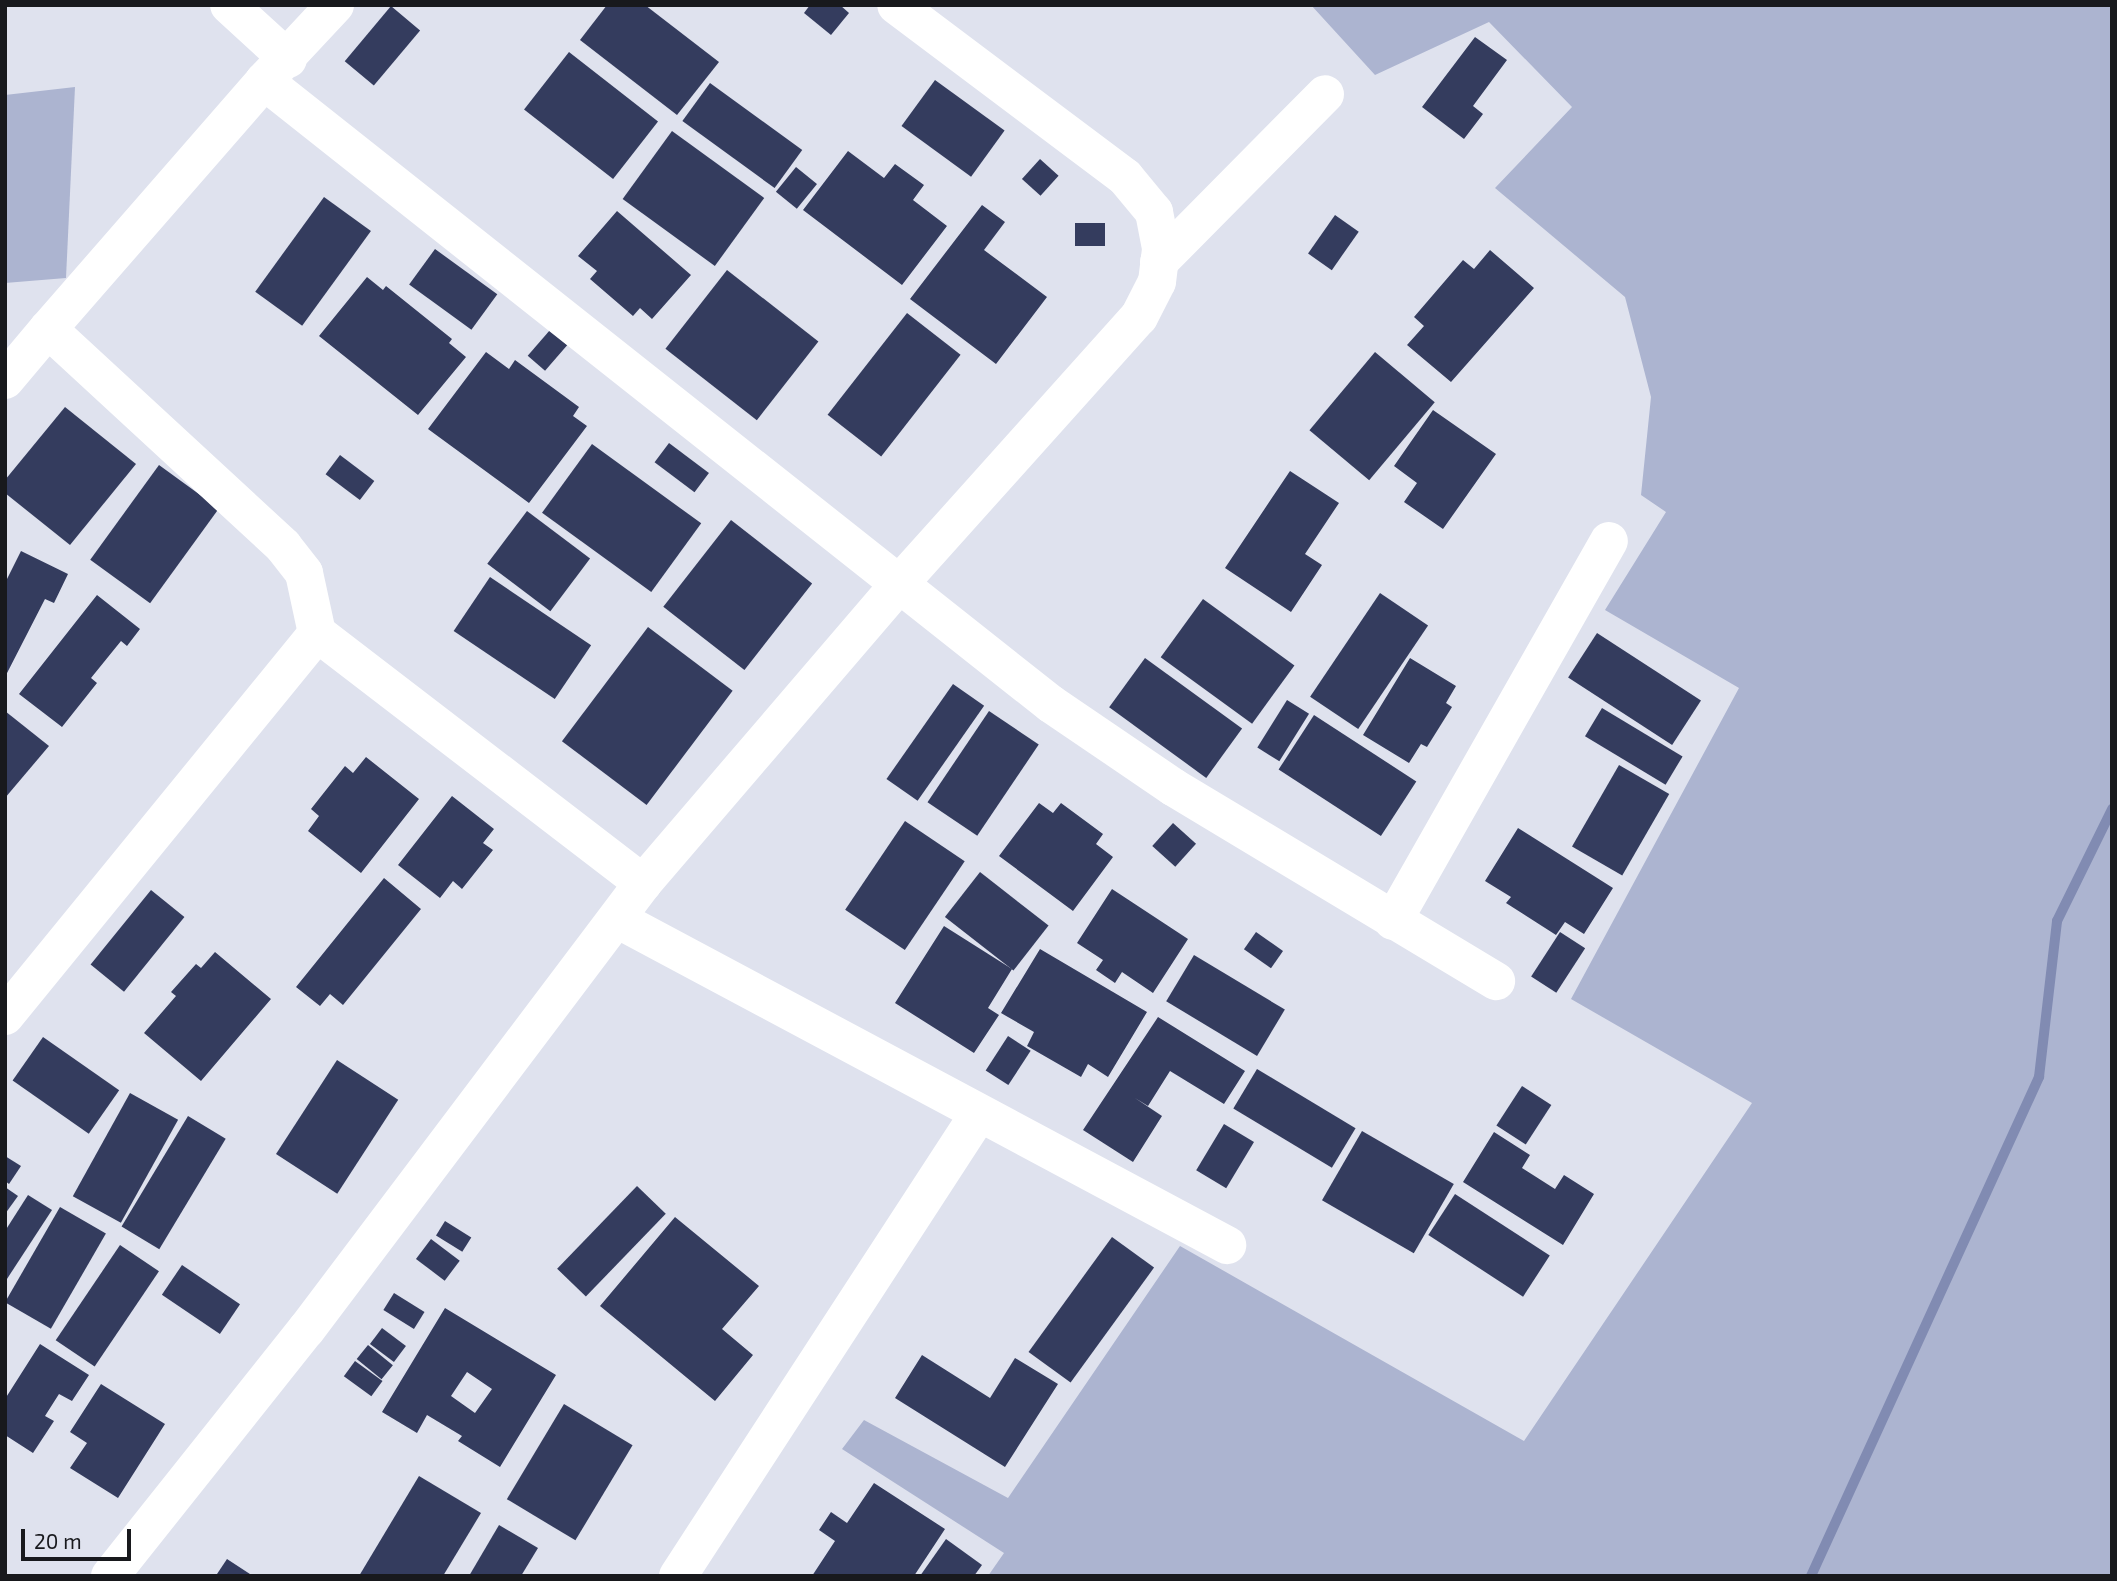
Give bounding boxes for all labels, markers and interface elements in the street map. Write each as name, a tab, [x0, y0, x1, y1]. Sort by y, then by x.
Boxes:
scale bar	[24, 1514, 135, 1558]
text: 20 m	[34, 1528, 82, 1553]

